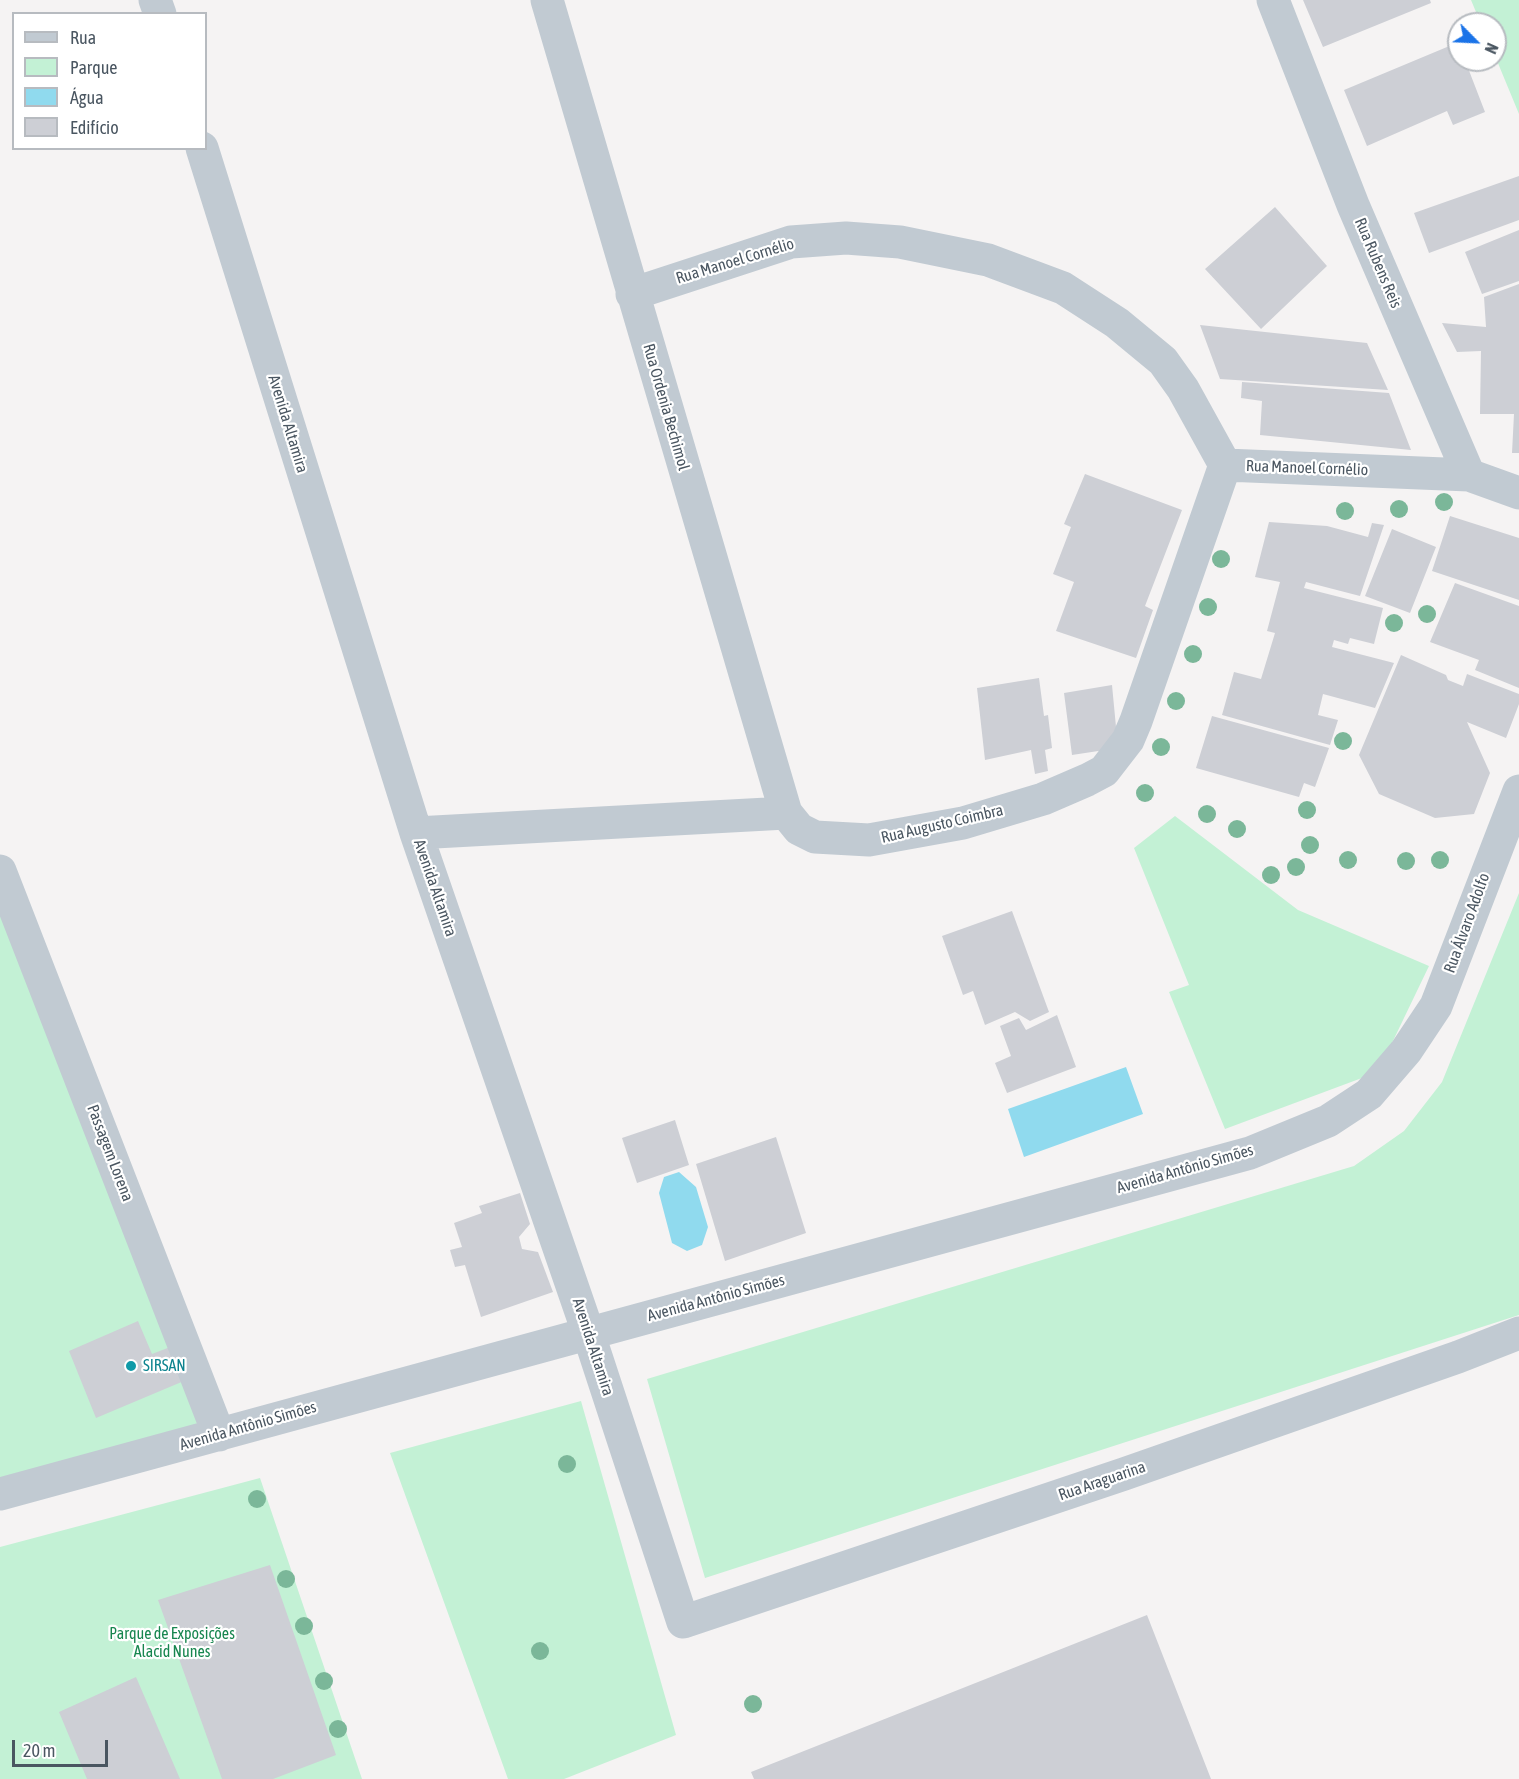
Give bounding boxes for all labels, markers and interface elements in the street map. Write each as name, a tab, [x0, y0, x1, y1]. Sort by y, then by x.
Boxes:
legend	[12, 12, 207, 150]
north arrow	[1447, 12, 1507, 72]
text: Rua	[70, 27, 96, 48]
text: N	[1481, 41, 1502, 56]
text: Parque	[70, 57, 118, 78]
text: Água	[70, 87, 104, 108]
text: Edifício	[70, 117, 119, 138]
street label: Rua Rubens Reis	[1350, 215, 1406, 311]
street label: Rua Manoel Cornélio	[674, 234, 796, 288]
street label: Rua Ordenia Bechimol	[639, 342, 693, 472]
street label: Avenida Altamira	[264, 373, 312, 475]
street label: Rua Manoel Cornélio	[1246, 456, 1368, 480]
street label: Rua Augusto Coimbra	[879, 801, 1005, 847]
street label: Avenida Altamira	[409, 837, 461, 939]
street label: Rua Álvaro Adolfo	[1440, 871, 1494, 975]
street label: Passagem Lorena	[83, 1102, 137, 1204]
street label: Avenida Antônio Simões	[1114, 1140, 1256, 1198]
street label: Avenida Antônio Simões	[645, 1270, 787, 1326]
street label: Avenida Altamira	[568, 1296, 618, 1398]
place label: SIRSAN	[143, 1356, 186, 1376]
marker: SIRSAN	[124, 1359, 138, 1373]
street label: Avenida Antônio Simões	[177, 1397, 319, 1455]
street label: Rua Araguarina	[1056, 1457, 1148, 1505]
park label: Parque de Exposições Alacid Nunes	[109, 1624, 235, 1662]
scale bar	[15, 1728, 111, 1766]
text: 20 m	[23, 1740, 55, 1761]

